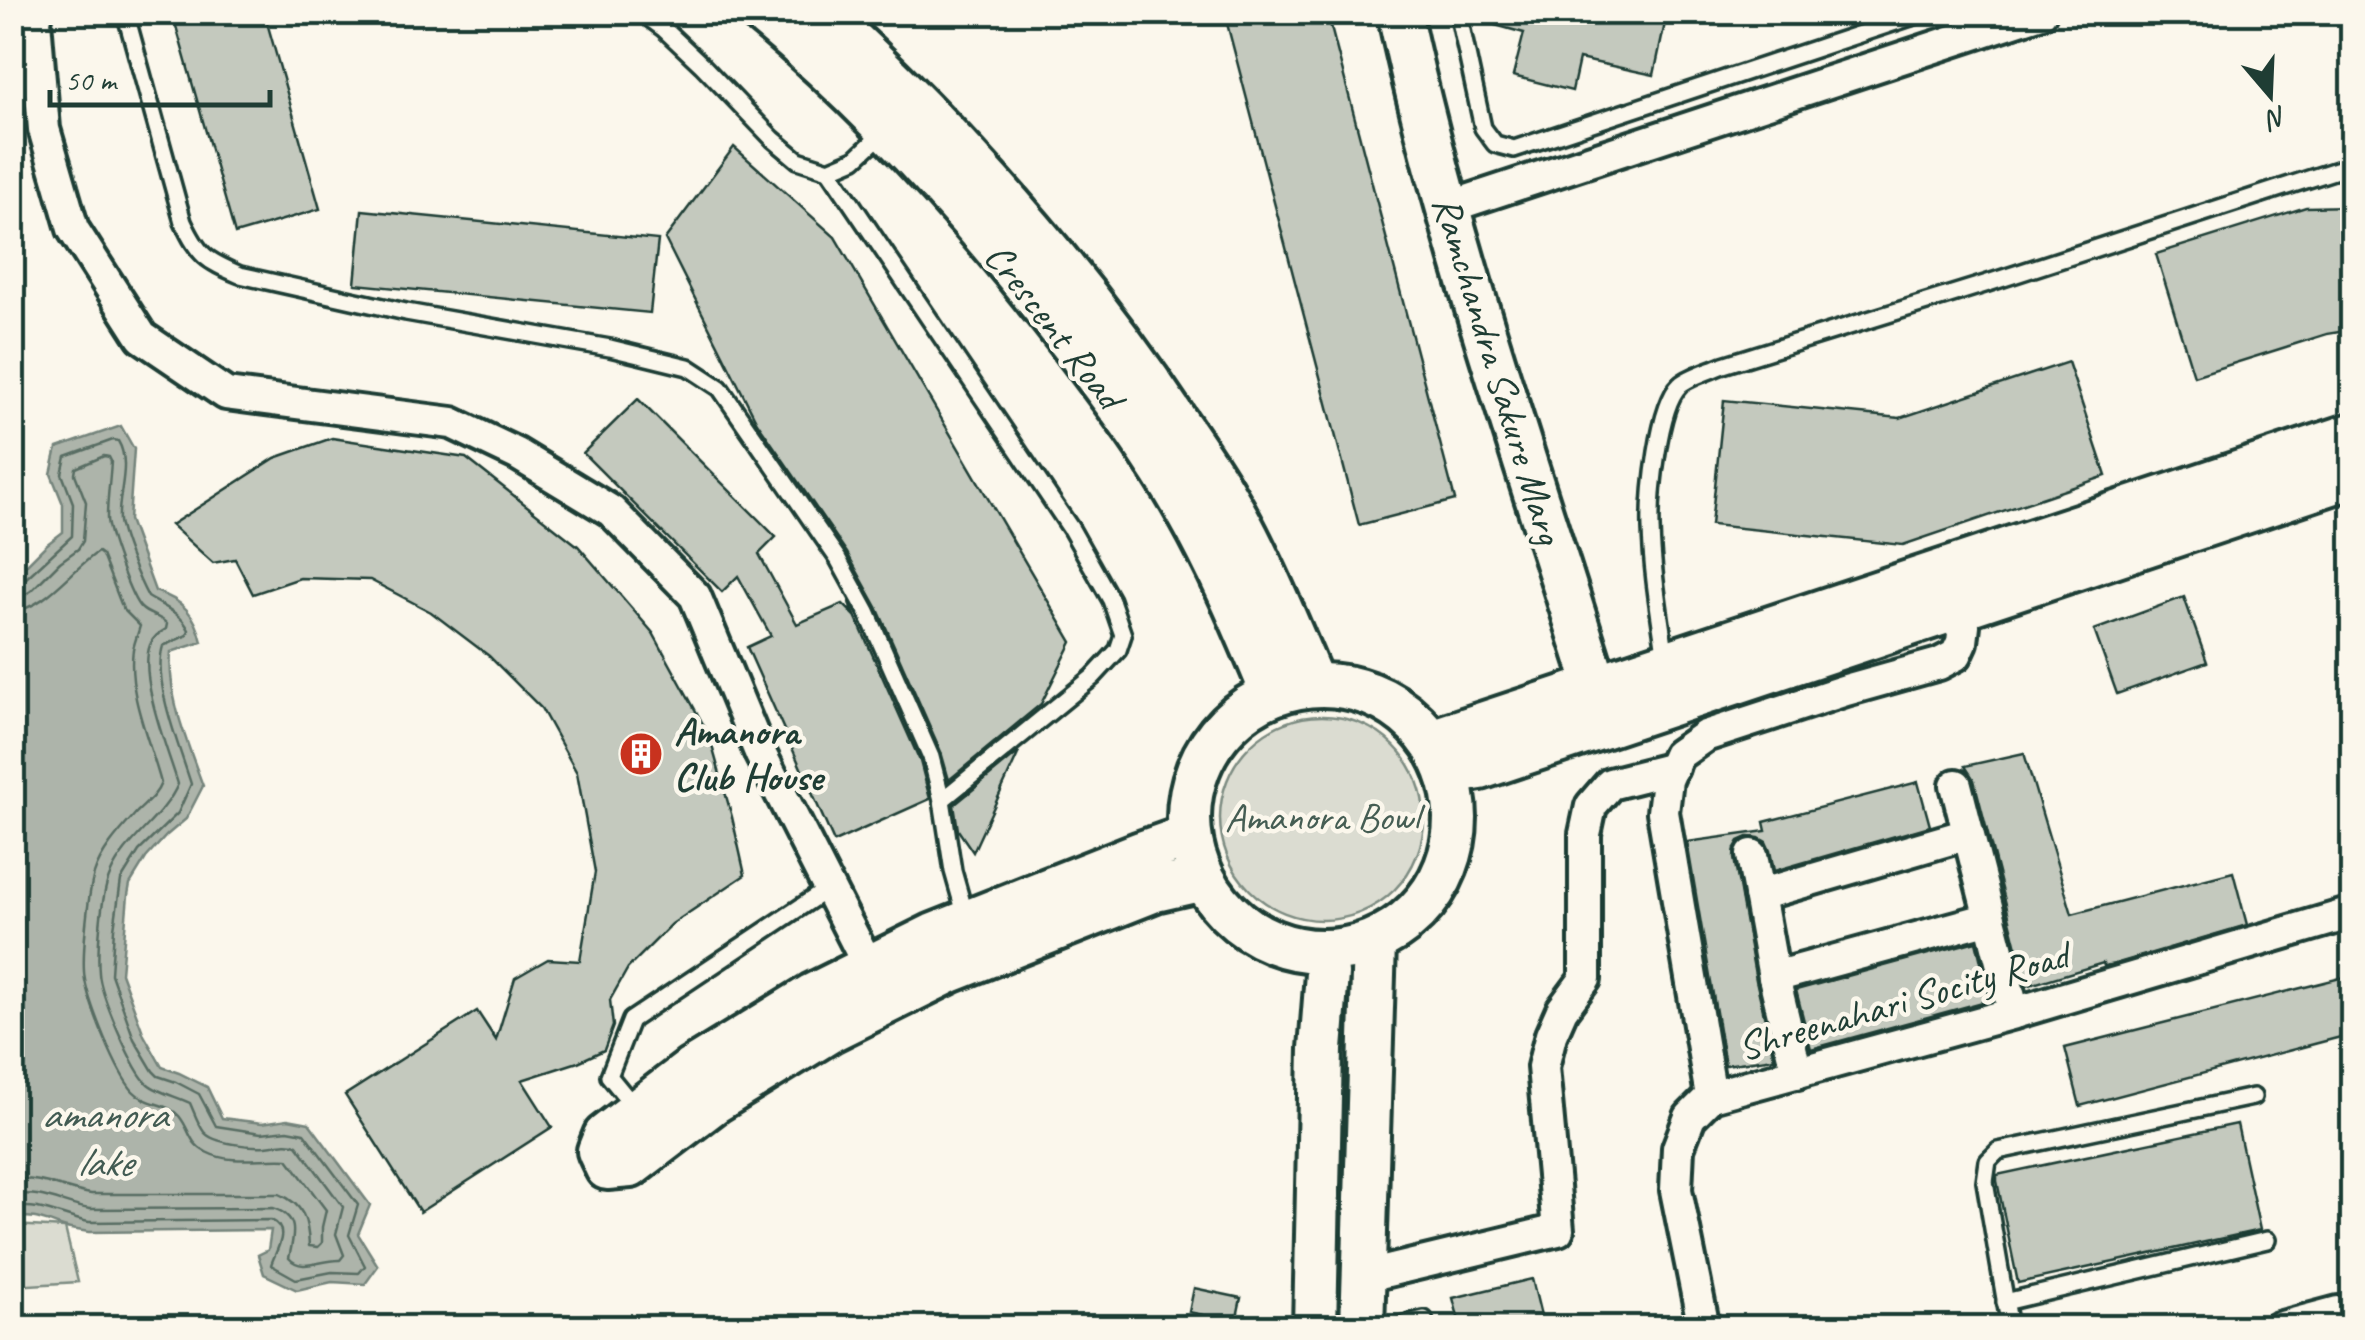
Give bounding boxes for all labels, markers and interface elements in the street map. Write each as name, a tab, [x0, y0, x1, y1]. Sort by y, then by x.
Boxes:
scale bar	[50, 45, 270, 107]
north arrow	[2220, 45, 2320, 145]
text: 50 m	[65, 61, 118, 99]
text: N	[2260, 99, 2292, 139]
street label: Ramchandra Sakure Marg	[1421, 190, 1575, 552]
street label: Crescent Road	[974, 233, 1138, 423]
place label: Amanora Club House	[674, 706, 826, 802]
building icon: Amanora Club House	[618, 731, 664, 777]
park label: Amanora Bowl	[1225, 792, 1425, 842]
street label: Shreenahari Socity Road	[1732, 929, 2079, 1072]
water label: amanora lake	[41, 1088, 171, 1189]

